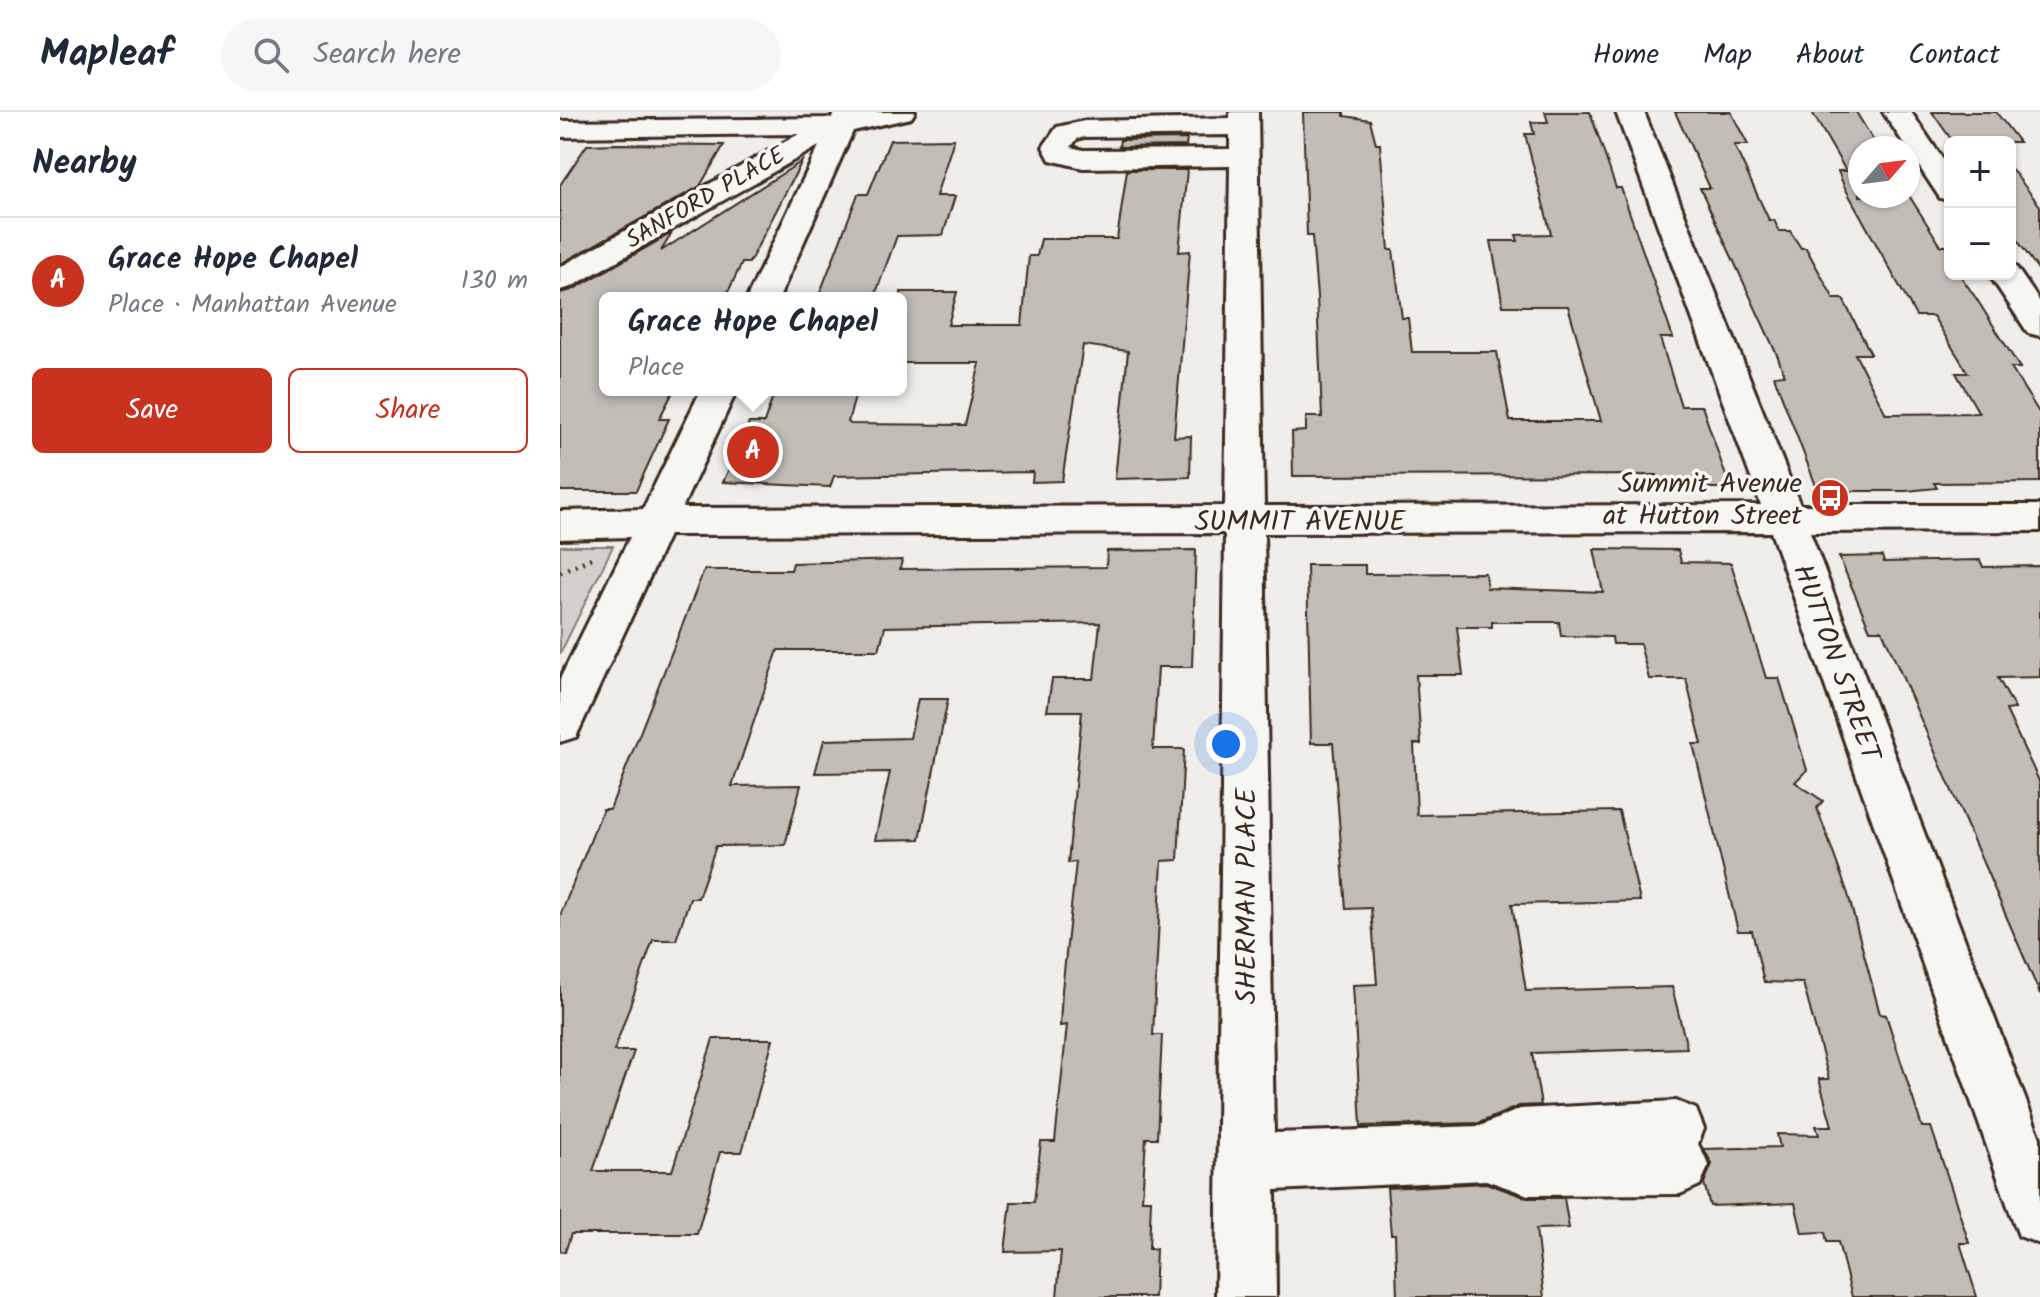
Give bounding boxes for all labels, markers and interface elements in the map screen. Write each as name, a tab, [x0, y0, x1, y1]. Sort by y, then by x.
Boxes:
search box	[221, 19, 781, 91]
text: Mapleaf	[40, 25, 173, 85]
text: Search here	[313, 31, 461, 79]
icon: search	[249, 33, 293, 77]
text: Home	[1593, 33, 1659, 78]
text: Map	[1703, 33, 1752, 78]
text: About	[1796, 33, 1864, 78]
text: Contact	[1908, 33, 2000, 78]
street label: SANFORD PLACE	[618, 136, 794, 260]
north arrow	[1848, 136, 1920, 208]
map controls	[1944, 136, 2016, 280]
button: +	[1944, 136, 2016, 208]
text: Nearby	[32, 137, 137, 191]
button: −	[1944, 208, 2016, 280]
text: Grace Hope Chapel	[108, 236, 358, 284]
text: A	[50, 260, 66, 302]
text: 130 m	[461, 260, 528, 302]
text: Place · Manhattan Avenue	[108, 284, 397, 326]
popup	[599, 292, 907, 396]
text: Grace Hope Chapel	[628, 299, 878, 347]
text: Place	[628, 347, 684, 389]
button: Save	[32, 368, 272, 453]
button: Share	[288, 368, 528, 453]
pin: A	[727, 422, 779, 482]
place label: Summit Avenue at Hutton Street	[1603, 462, 1803, 539]
bus stop icon: Summit Avenue at Hutton Street	[1809, 477, 1851, 519]
street label: SUMMIT AVENUE	[1194, 500, 1406, 545]
street label: HUTTON STREET	[1779, 558, 1893, 770]
your location	[1206, 724, 1246, 764]
street label: SHERMAN PLACE	[1225, 787, 1270, 1004]

